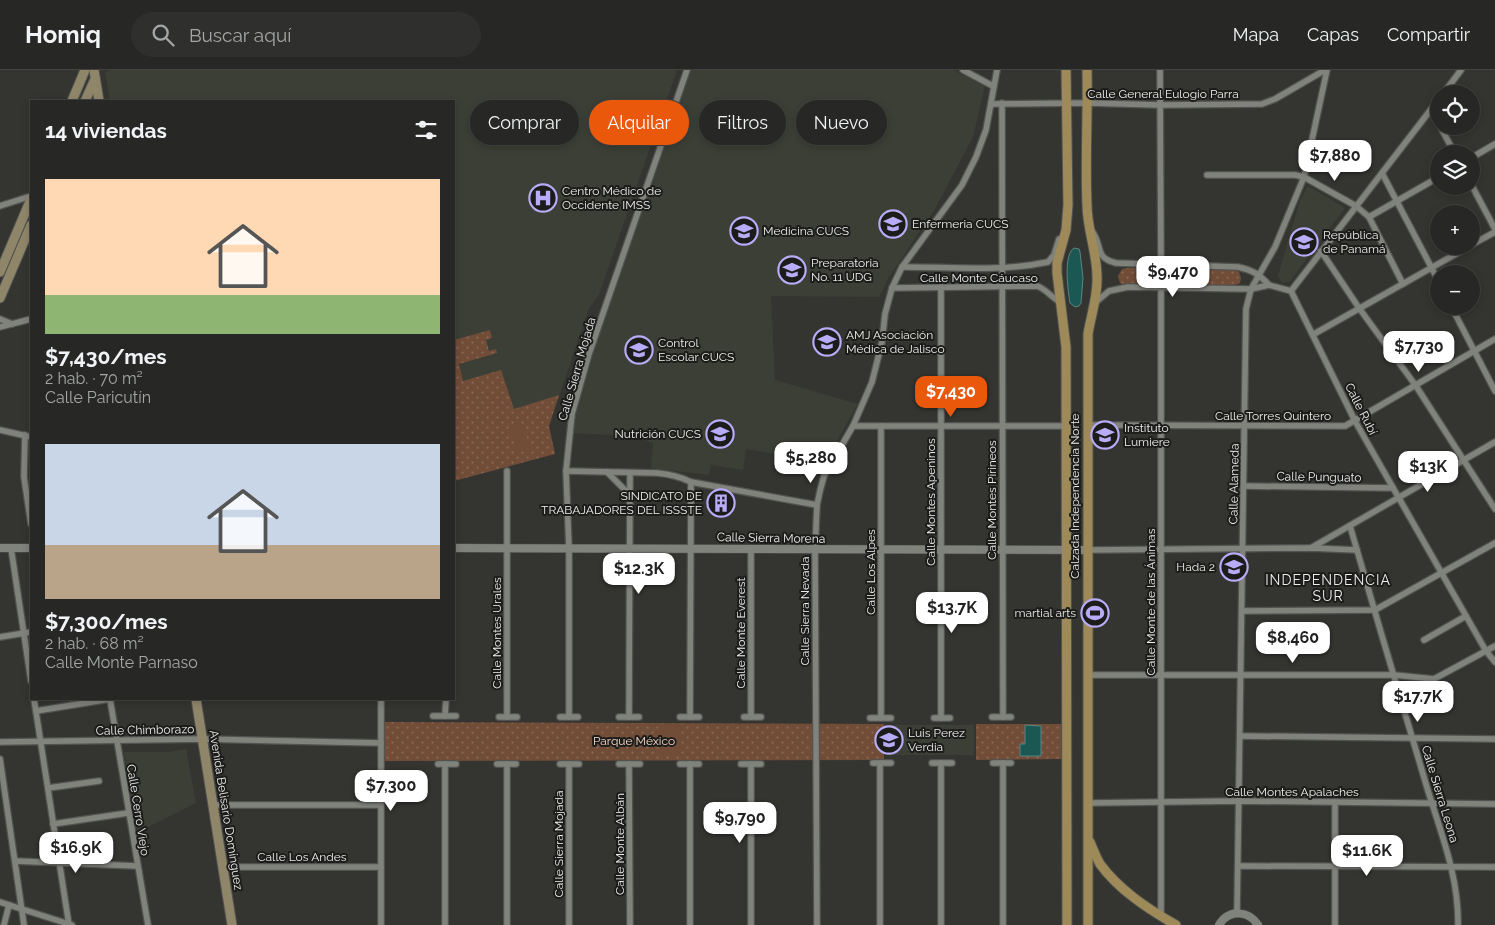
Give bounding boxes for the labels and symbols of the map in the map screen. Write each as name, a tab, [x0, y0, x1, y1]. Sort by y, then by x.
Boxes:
street label: Calle General Eulogio Parra	[1087, 87, 1239, 101]
pin: $7,880	[1294, 140, 1376, 182]
hospital icon: Centro Médico de Occidente IMSS	[528, 183, 558, 213]
place label: Centro Médico de Occidente IMSS	[562, 184, 661, 212]
school or university icon: Enfermeria CUCS	[878, 209, 908, 239]
school or university icon: Medicina CUCS	[729, 216, 759, 246]
place label: Enfermeria CUCS	[912, 217, 1009, 231]
place label: Medicina CUCS	[763, 224, 849, 238]
school or university icon: República de Panamá	[1289, 227, 1319, 257]
place label: República de Panamá	[1323, 228, 1386, 256]
school or university icon: Preparatoria No. 11 UDG	[777, 255, 807, 285]
place label: Preparatoria No. 11 UDG	[811, 256, 879, 284]
pin: $9,470	[1132, 256, 1214, 298]
street label: Calle Monte Cáucaso	[920, 271, 1038, 285]
street label: Calle Sierra Mojada	[556, 316, 598, 422]
school or university icon: AMJ Asociación Médica de Jalisco	[812, 327, 842, 357]
place label: AMJ Asociación Médica de Jalisco	[846, 328, 945, 356]
pin: $7,730	[1378, 330, 1460, 373]
school or university icon: Control Escolar CUCS	[624, 335, 654, 365]
place label: Control Escolar CUCS	[658, 336, 734, 364]
pin: $7,430	[910, 376, 992, 418]
street label: Calle Rubí	[1342, 381, 1380, 438]
street label: Calle Torres Quintero	[1215, 409, 1331, 423]
street label: Calzada Independencia Norte	[1068, 413, 1082, 579]
school or university icon: Nutrición CUCS	[705, 419, 735, 449]
school or university icon: Instituto Lumiere	[1090, 420, 1120, 450]
place label: Instituto Lumiere	[1124, 421, 1170, 449]
place label: Nutrición CUCS	[615, 427, 701, 441]
street label: Calle Montes Apeninos	[924, 438, 938, 566]
street label: Calle Montes Pirineos	[985, 440, 999, 560]
pin: $5,280	[770, 442, 852, 484]
street label: Calle Alameda	[1226, 443, 1242, 525]
pin: $13K	[1398, 450, 1458, 493]
street label: Calle Punguato	[1276, 469, 1362, 485]
building icon: SINDICATO DE TRABAJADORES DEL ISSSTE	[706, 488, 736, 518]
place label: SINDICATO DE TRABAJADORES DEL ISSSTE	[541, 489, 702, 517]
street label: Calle Monte de las Ánimas	[1144, 528, 1158, 675]
street label: Calle Los Alpes	[864, 529, 878, 615]
street label: Calle Sierra Morena	[717, 530, 825, 546]
pin: $12.3K	[598, 552, 680, 595]
school or university icon: Hada 2	[1219, 552, 1249, 582]
street label: Calle Sierra Nevada	[798, 556, 812, 666]
place label: Hada 2	[1176, 560, 1215, 574]
district label: INDEPENDENCIA SUR	[1265, 572, 1391, 604]
street label: Calle Montes Urales	[490, 577, 504, 689]
street label: Calle Monte Everest	[734, 577, 748, 689]
pin: $13.7K	[911, 592, 993, 634]
sports icon: martial arts	[1080, 598, 1110, 628]
place label: martial arts	[1015, 606, 1076, 620]
pin: $8,460	[1252, 622, 1334, 664]
pin: $17.7K	[1377, 680, 1459, 723]
street label: Calle Chimborazo	[96, 722, 194, 738]
school or university icon: Luis Perez Verdia	[874, 725, 904, 755]
place label: Luis Perez Verdia	[908, 726, 965, 754]
street label: Avenida Belisario Domínguez	[206, 729, 246, 891]
park label: Parque México	[593, 734, 675, 748]
street label: Calle Sierra Leona	[1419, 744, 1461, 844]
street label: Calle Cerro Viejo	[124, 763, 152, 857]
pin: $7,300	[350, 770, 432, 812]
street label: Calle Montes Apalaches	[1225, 785, 1359, 799]
street label: Calle Sierra Mojada	[552, 790, 566, 898]
street label: Calle Monte Albán	[613, 793, 627, 895]
pin: $9,790	[699, 802, 781, 844]
pin: $16.9K	[35, 832, 117, 874]
pin: $11.6K	[1326, 834, 1408, 877]
street label: Calle Los Andes	[257, 850, 347, 864]

